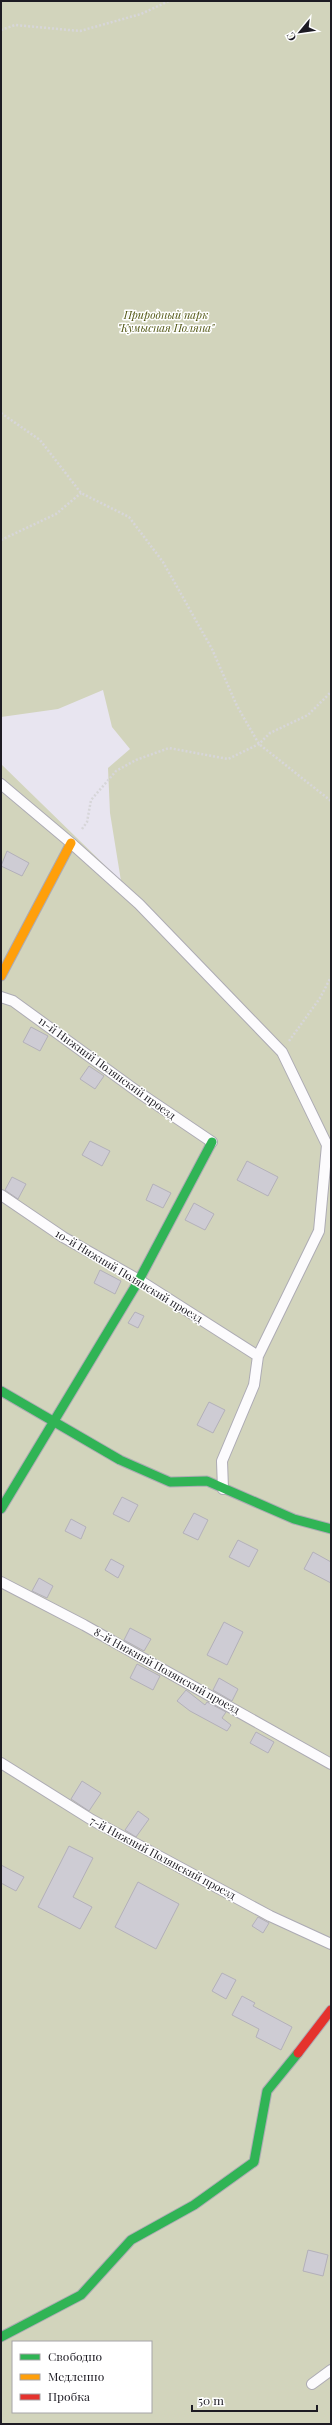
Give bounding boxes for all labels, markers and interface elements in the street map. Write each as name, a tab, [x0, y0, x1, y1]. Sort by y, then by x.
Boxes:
north arrow	[280, 12, 320, 52]
text: С	[282, 30, 299, 44]
park label: Природный парк "Кумысная Поляна"	[118, 307, 215, 335]
street label: 11-й Нижний Полянский проезд	[35, 1013, 179, 1123]
street label: 10-й Нижний Полянский проезд	[53, 1226, 206, 1326]
street label: 8-й Нижний Полянский проезд	[92, 1624, 243, 1717]
street label: 7-й Нижний Полянский проезд	[88, 1813, 239, 1903]
legend	[12, 2341, 152, 2413]
text: Свободно	[48, 2348, 103, 2364]
text: Медленно	[48, 2368, 105, 2384]
scale bar	[192, 2387, 317, 2413]
text: Пробка	[48, 2388, 90, 2404]
text: 50 m	[198, 2392, 224, 2408]

